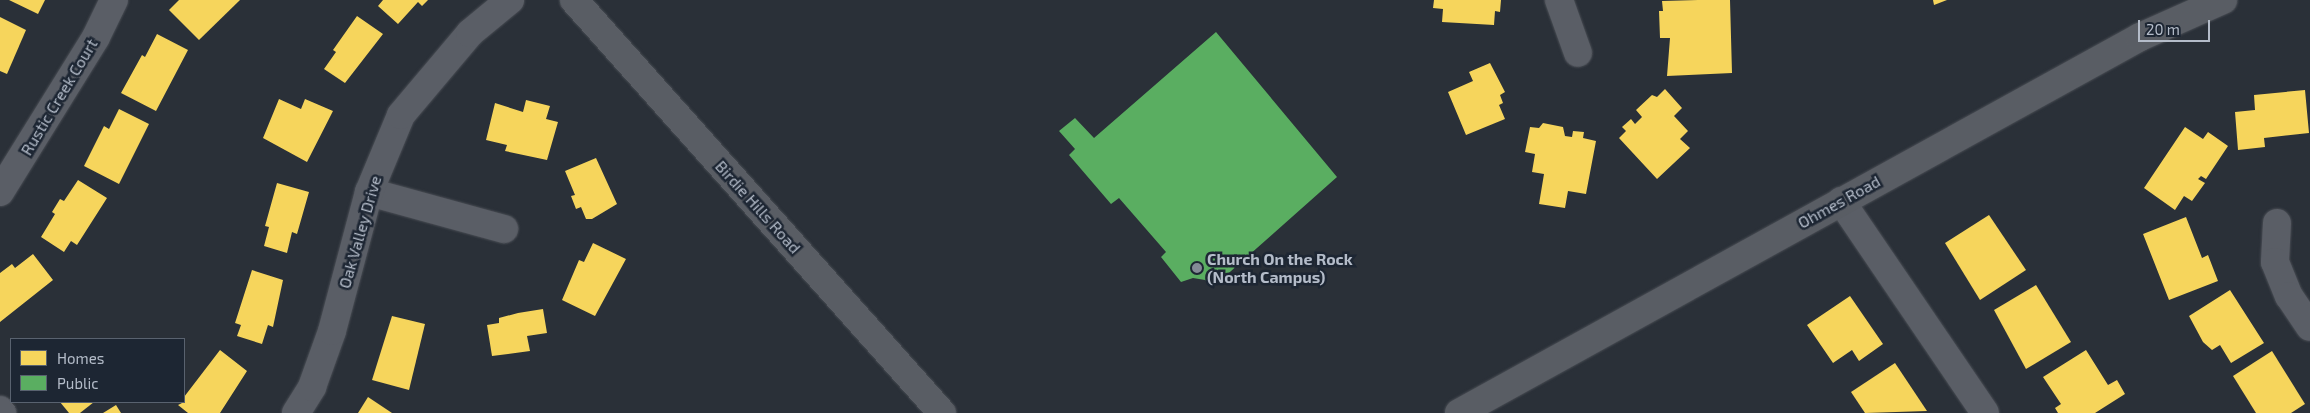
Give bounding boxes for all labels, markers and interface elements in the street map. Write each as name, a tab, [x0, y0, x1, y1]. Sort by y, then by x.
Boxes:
scale bar	[2140, 10, 2212, 42]
text: 20 m	[2146, 20, 2180, 38]
street label: Rustic Creek Court	[17, 35, 101, 159]
street label: Birdie Hills Road	[711, 157, 805, 257]
street label: Ohmes Road	[1794, 172, 1884, 232]
street label: Oak Valley Drive	[335, 173, 385, 291]
place label: Church On the Rock (North Campus)	[1207, 249, 1353, 287]
marker: Church On the Rock (North Campus)	[1191, 262, 1203, 274]
legend	[10, 338, 185, 403]
text: Homes	[57, 349, 104, 367]
text: Public	[57, 374, 98, 392]

